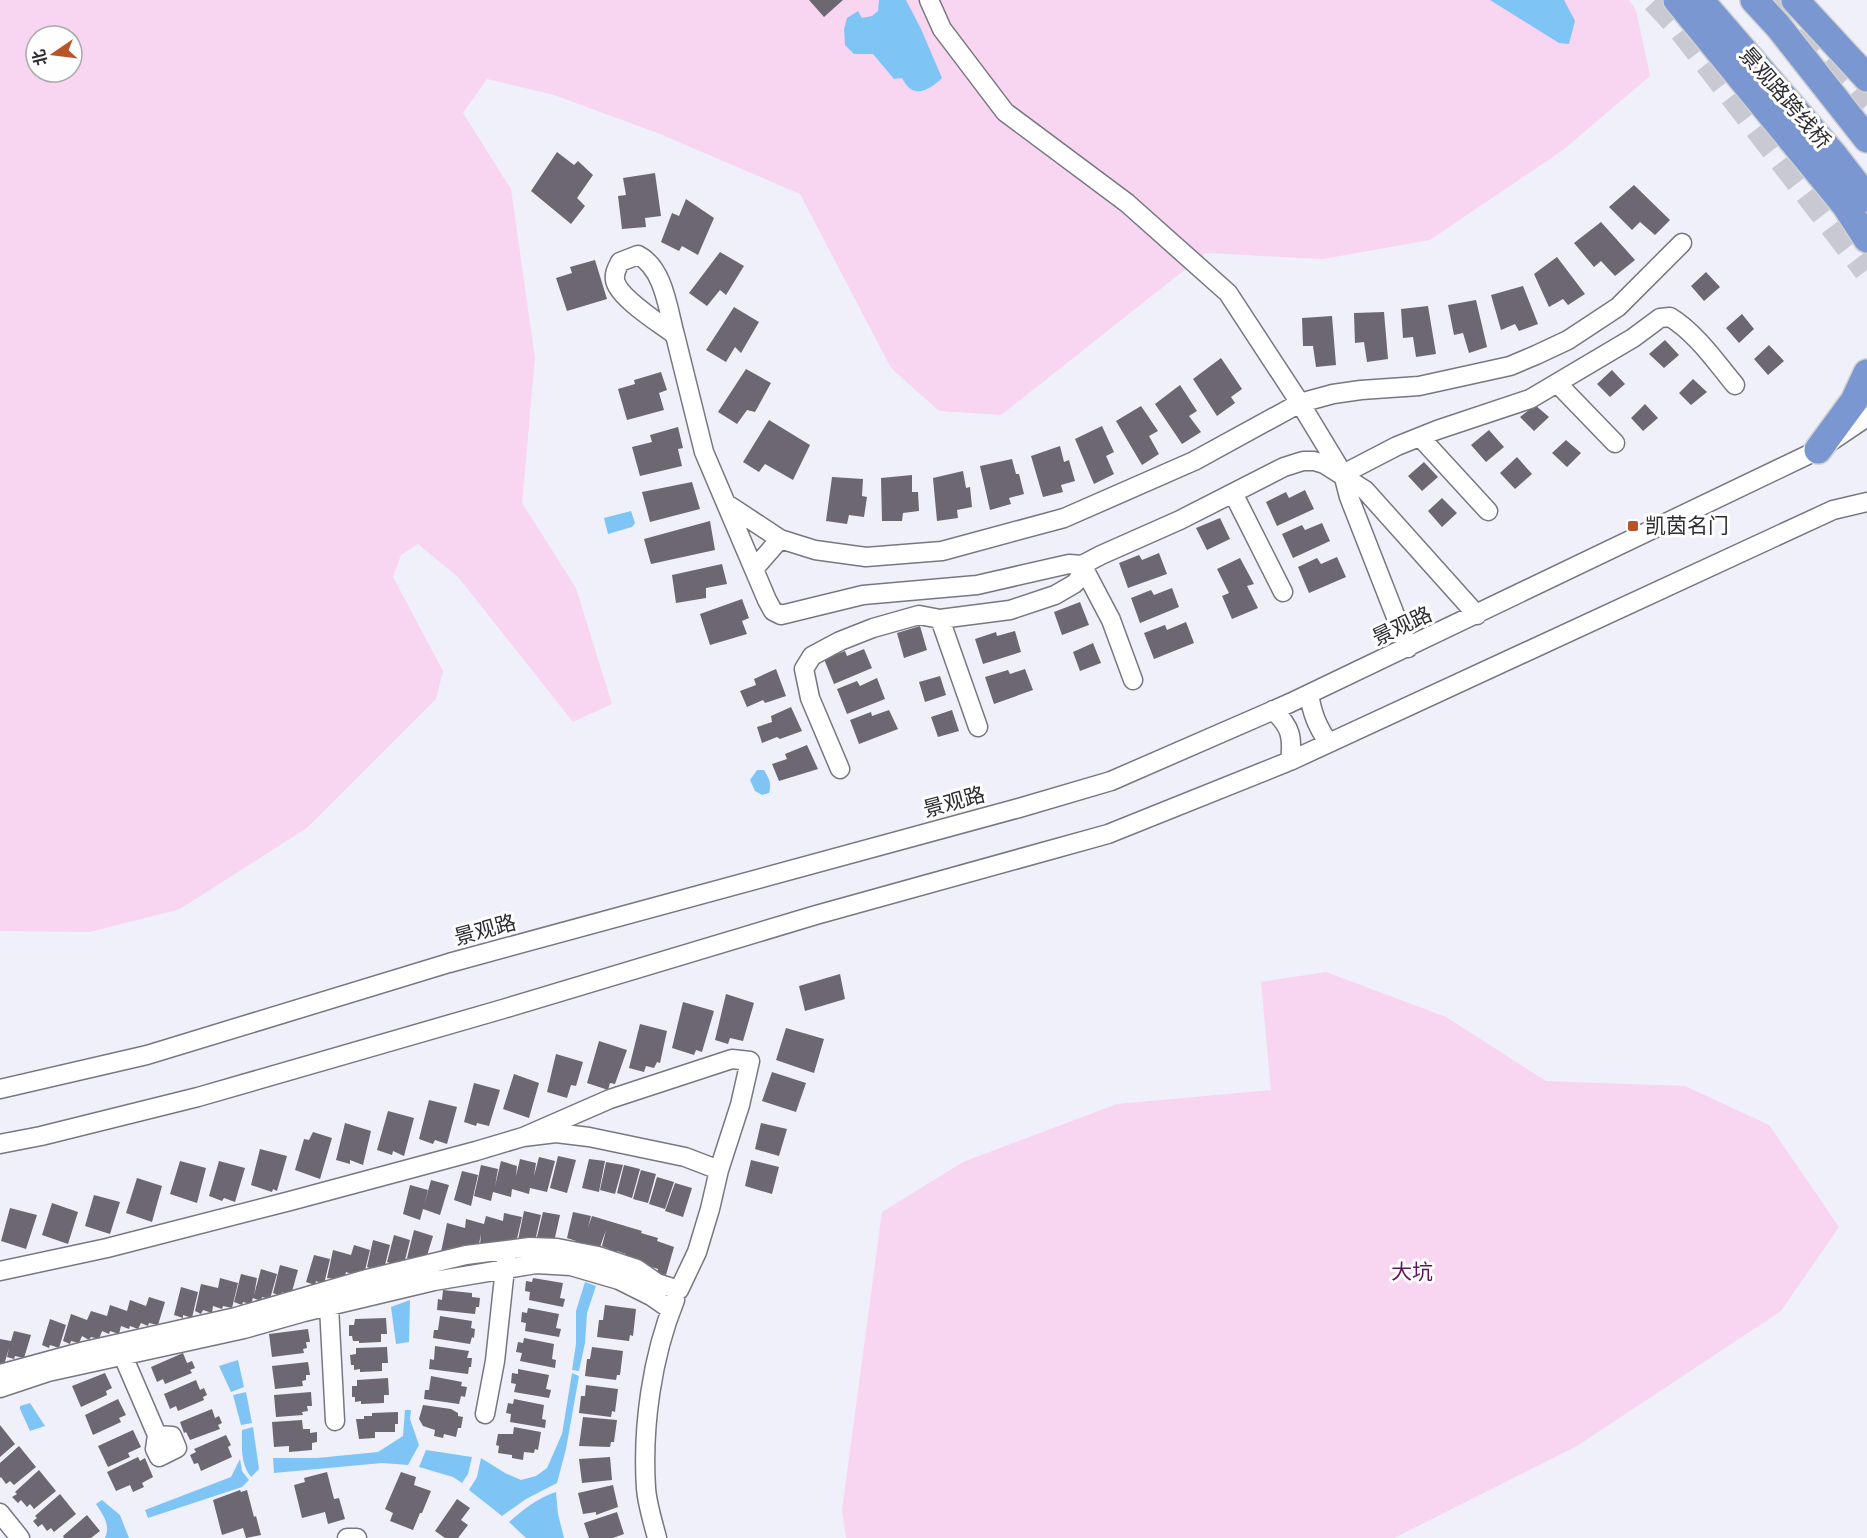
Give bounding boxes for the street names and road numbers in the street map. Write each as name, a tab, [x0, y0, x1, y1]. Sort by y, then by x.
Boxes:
street label: 景观路跨线桥	[1732, 43, 1835, 155]
street label: 景观路	[1368, 602, 1437, 653]
street label: 景观路	[920, 782, 988, 825]
street label: 景观路	[451, 910, 519, 953]

